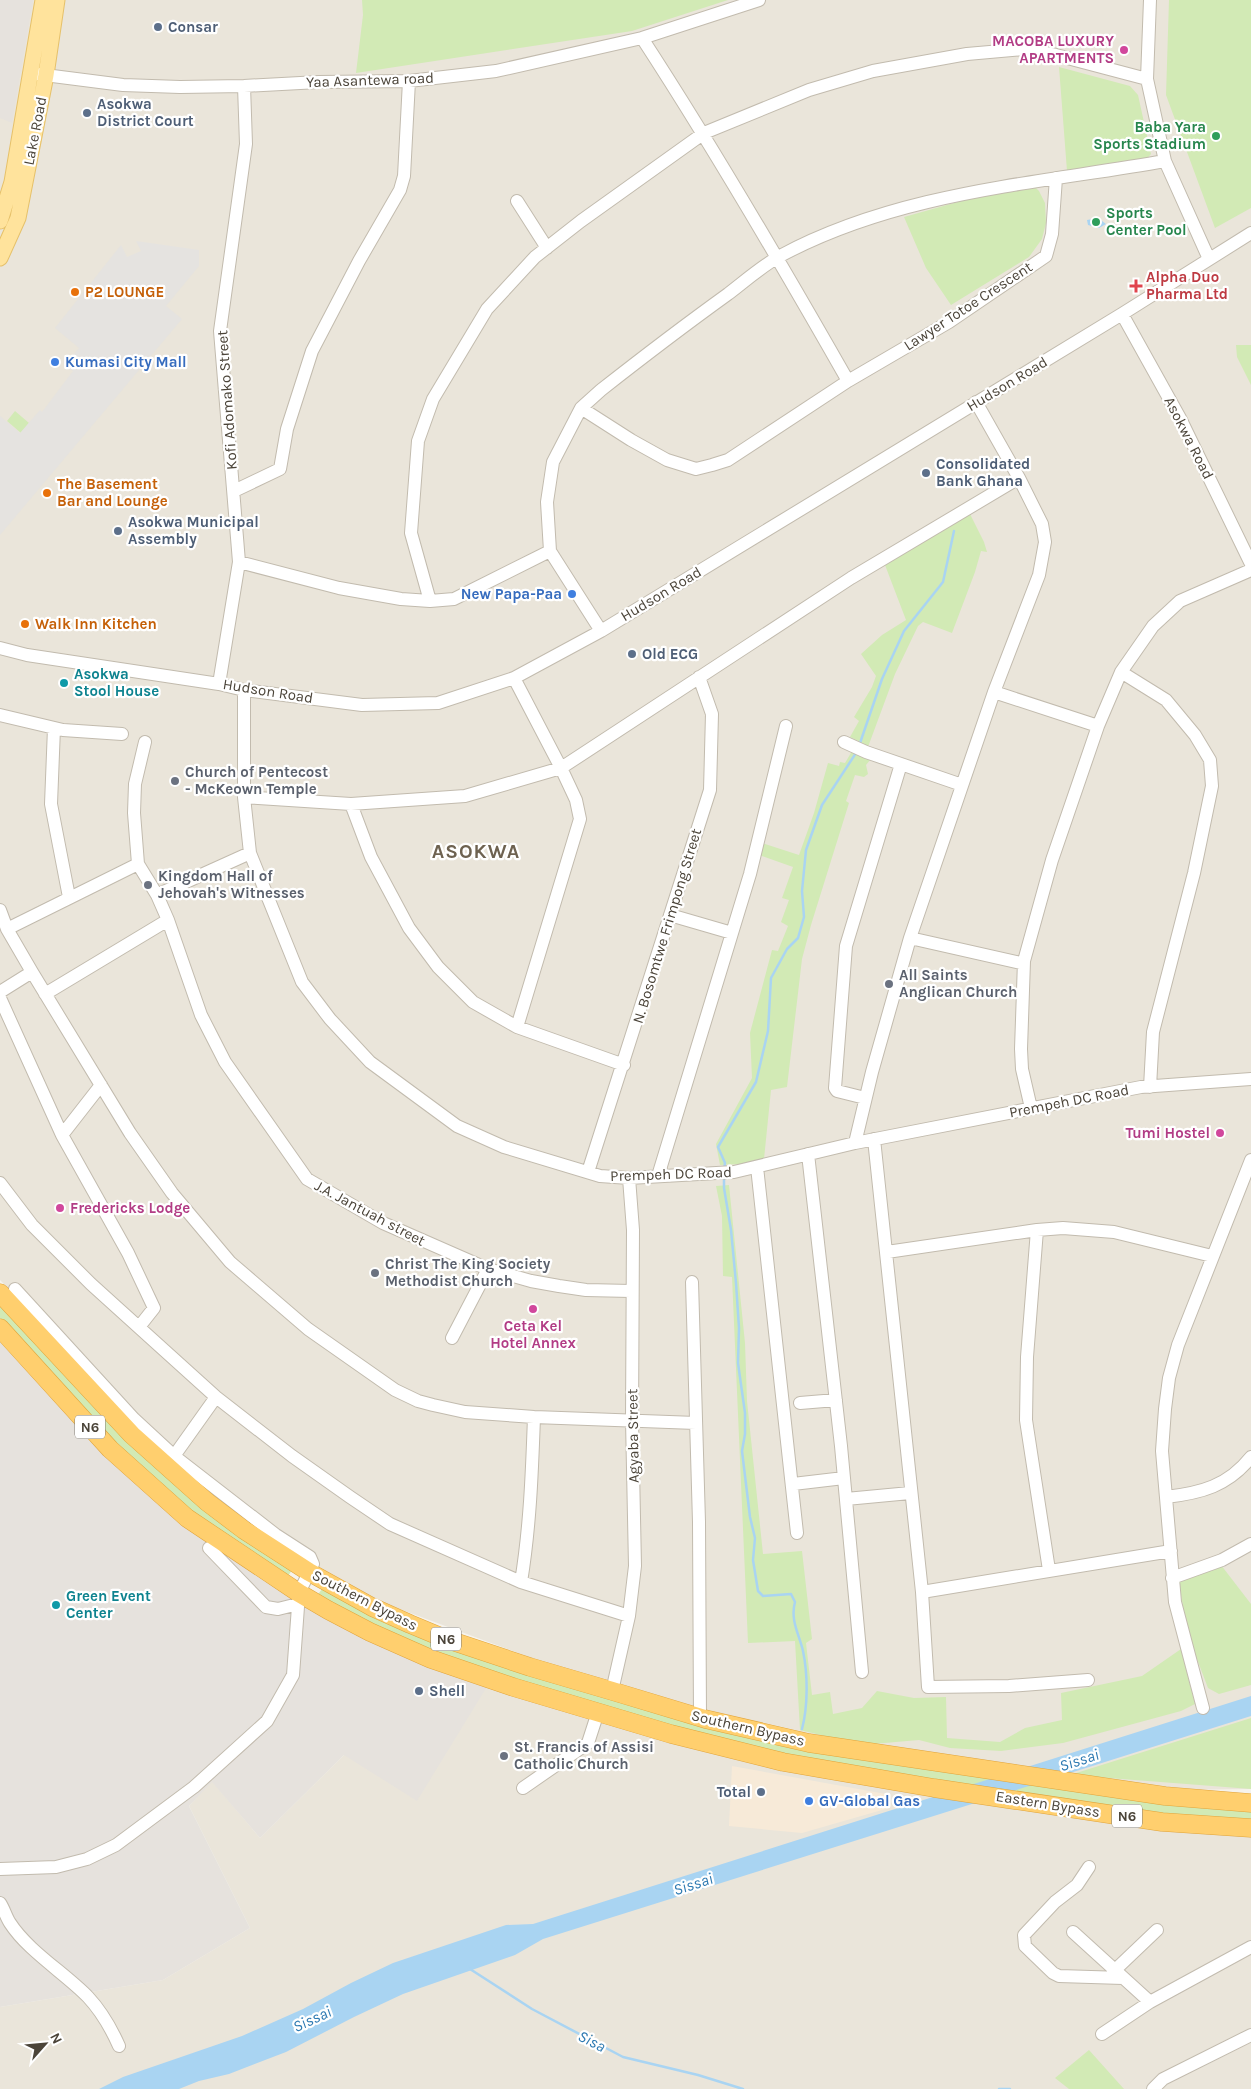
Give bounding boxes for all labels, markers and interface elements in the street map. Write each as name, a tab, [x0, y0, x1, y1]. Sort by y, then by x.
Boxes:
place label: Consar	[168, 18, 218, 36]
marker: Consar	[152, 21, 164, 33]
place label: MACOBA LUXURY APARTMENTS	[992, 32, 1114, 67]
marker: MACOBA LUXURY APARTMENTS	[1118, 44, 1130, 56]
street label: Yaa Asantewa road	[306, 69, 434, 91]
street label: Lake Road	[20, 95, 50, 167]
place label: Asokwa District Court	[97, 95, 194, 130]
marker: Asokwa District Court	[81, 107, 93, 119]
place label: Baba Yara Sports Stadium	[1093, 118, 1206, 153]
marker: Baba Yara Sports Stadium	[1210, 130, 1222, 142]
place label: Sports Center Pool	[1106, 204, 1187, 239]
marker: Sports Center Pool	[1090, 216, 1102, 228]
street label: Lawyer Totoe Crescent	[900, 257, 1036, 354]
place label: Alpha Duo Pharma Ltd	[1146, 268, 1228, 303]
marker: Alpha Duo Pharma Ltd	[1130, 280, 1142, 292]
place label: P2 LOUNGE	[85, 283, 164, 301]
marker: P2 LOUNGE	[69, 286, 81, 298]
street label: Kofi Adomako Street	[213, 329, 241, 470]
place label: Kumasi City Mall	[65, 353, 187, 371]
street label: Hudson Road	[963, 353, 1051, 415]
marker: Kumasi City Mall	[49, 356, 61, 368]
street label: Asokwa Road	[1160, 394, 1218, 482]
place label: Consolidated Bank Ghana	[936, 455, 1030, 490]
marker: Consolidated Bank Ghana	[920, 467, 932, 479]
place label: The Basement Bar and Lounge	[57, 475, 168, 510]
marker: The Basement Bar and Lounge	[41, 487, 53, 499]
place label: Asokwa Municipal Assembly	[128, 513, 259, 548]
marker: Asokwa Municipal Assembly	[112, 525, 124, 537]
street label: Hudson Road	[617, 563, 705, 625]
place label: New Papa-Paa	[461, 585, 562, 603]
marker: New Papa-Paa	[566, 588, 578, 600]
place label: Walk Inn Kitchen	[35, 615, 157, 633]
marker: Walk Inn Kitchen	[19, 618, 31, 630]
place label: Old ECG	[642, 645, 698, 663]
marker: Old ECG	[626, 648, 638, 660]
place label: Asokwa Stool House	[74, 665, 159, 700]
street label: Hudson Road	[222, 675, 314, 707]
marker: Asokwa Stool House	[58, 677, 70, 689]
place label: Church of Pentecost - McKeown Temple	[185, 763, 328, 798]
marker: Church of Pentecost - McKeown Temple	[169, 775, 181, 787]
street label: N. Bosomtwe Frimpong Street	[629, 826, 705, 1026]
district label: ASOKWA	[432, 840, 520, 863]
place label: Kingdom Hall of Jehovah's Witnesses	[158, 867, 305, 902]
marker: Kingdom Hall of Jehovah's Witnesses	[142, 879, 154, 891]
place label: All Saints Anglican Church	[899, 966, 1017, 1001]
marker: All Saints Anglican Church	[883, 978, 895, 990]
street label: Prempeh DC Road	[1008, 1081, 1130, 1121]
place label: Tumi Hostel	[1125, 1124, 1210, 1142]
marker: Tumi Hostel	[1214, 1127, 1226, 1139]
street label: Prempeh DC Road	[610, 1163, 732, 1185]
street label: J.A. Jantuah street	[312, 1176, 429, 1250]
place label: Fredericks Lodge	[70, 1199, 190, 1217]
marker: Fredericks Lodge	[54, 1202, 66, 1214]
place label: Christ The King Society Methodist Church	[385, 1255, 551, 1290]
marker: Christ The King Society Methodist Church	[369, 1267, 381, 1279]
marker: Ceta Kel Hotel Annex	[527, 1303, 539, 1315]
place label: Ceta Kel Hotel Annex	[490, 1317, 577, 1352]
street label: Agyaba Street	[623, 1388, 643, 1483]
road number: N6	[75, 1415, 105, 1438]
street label: Southern Bypass	[309, 1566, 421, 1634]
place label: Green Event Center	[66, 1587, 151, 1622]
marker: Green Event Center	[50, 1599, 62, 1611]
road number: N6	[431, 1628, 461, 1650]
place label: Shell	[429, 1682, 465, 1700]
marker: Shell	[413, 1685, 425, 1697]
street label: Southern Bypass	[690, 1706, 806, 1750]
place label: St. Francis of Assisi Catholic Church	[514, 1738, 654, 1773]
water label: Sissai	[1057, 1745, 1101, 1775]
marker: St. Francis of Assisi Catholic Church	[498, 1750, 510, 1762]
place label: Total	[717, 1783, 751, 1801]
marker: Total	[755, 1786, 767, 1798]
street label: Eastern Bypass	[995, 1787, 1101, 1821]
place label: GV-Global Gas	[819, 1792, 920, 1810]
marker: GV-Global Gas	[803, 1795, 815, 1807]
road number: N6	[1112, 1804, 1142, 1828]
water label: Sissai	[671, 1869, 715, 1899]
water label: Sissai	[290, 2002, 334, 2036]
north arrow	[20, 2019, 70, 2069]
water label: Sisa	[575, 2026, 609, 2056]
text: N	[46, 2030, 66, 2047]

